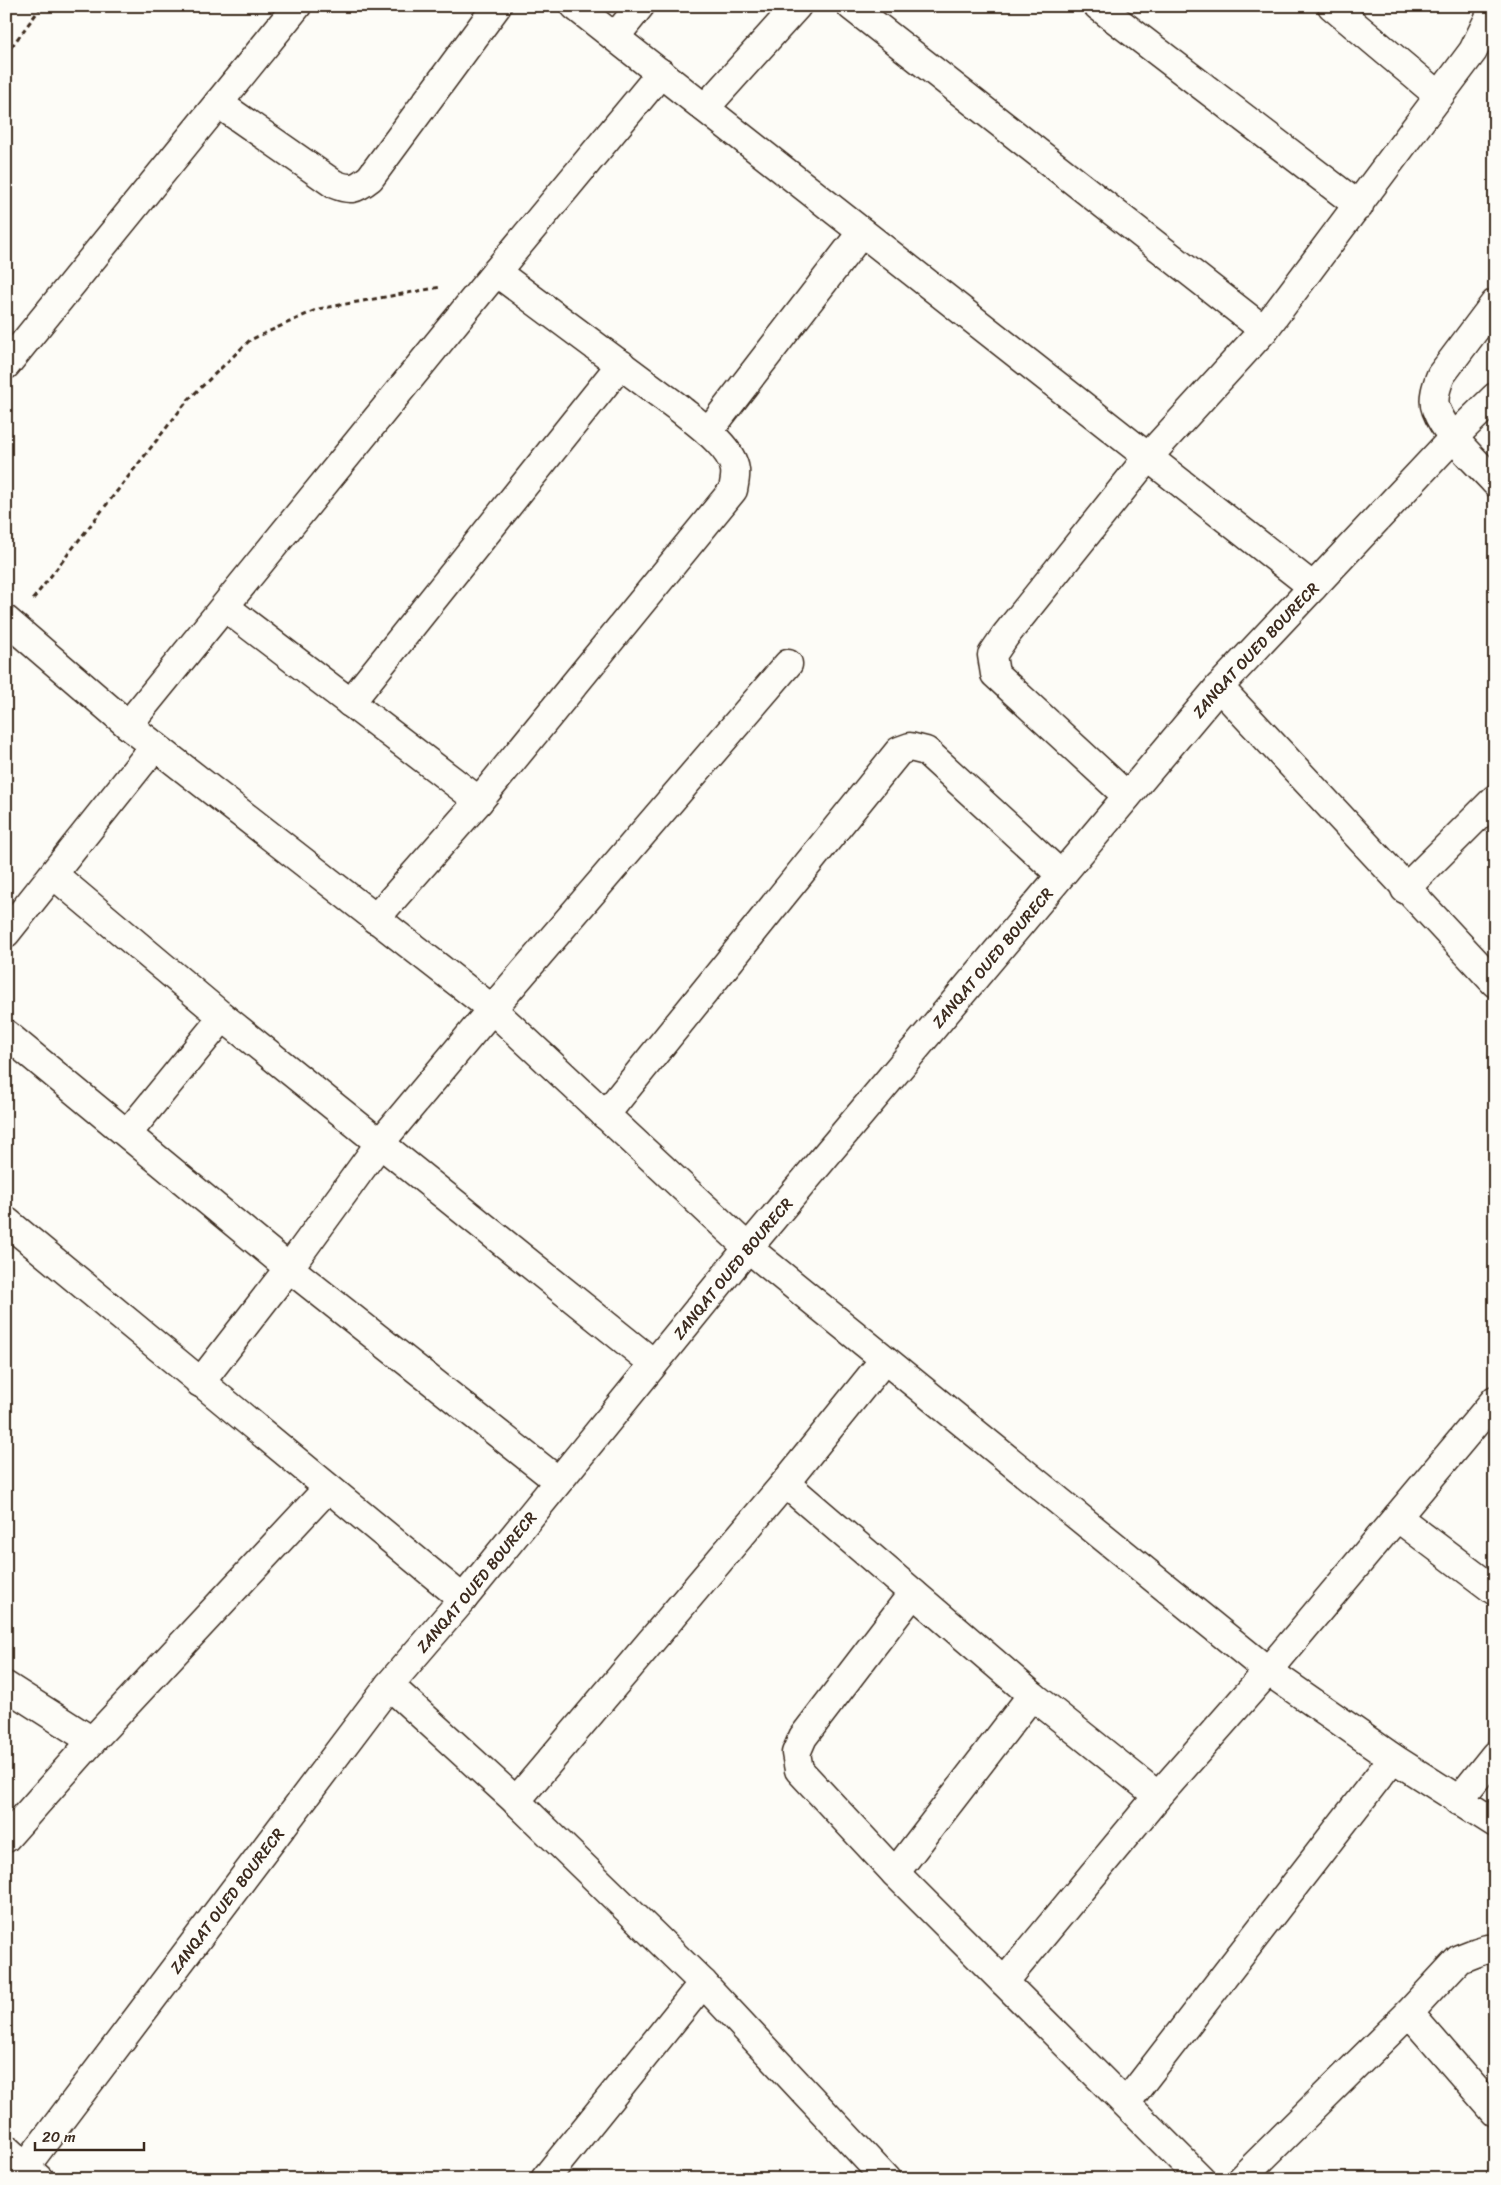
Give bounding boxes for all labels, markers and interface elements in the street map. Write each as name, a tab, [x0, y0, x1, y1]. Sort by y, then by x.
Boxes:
street label: ZANQAT OUED BOURECR	[1184, 574, 1326, 724]
street label: ZANQAT OUED BOURECR	[924, 880, 1060, 1035]
street label: ZANQAT OUED BOURECR	[665, 1190, 800, 1346]
street label: ZANQAT OUED BOURECR	[408, 1504, 544, 1659]
street label: ZANQAT OUED BOURECR	[161, 1821, 292, 1980]
scale bar	[35, 2120, 144, 2152]
text: 20 m	[42, 2124, 76, 2150]

